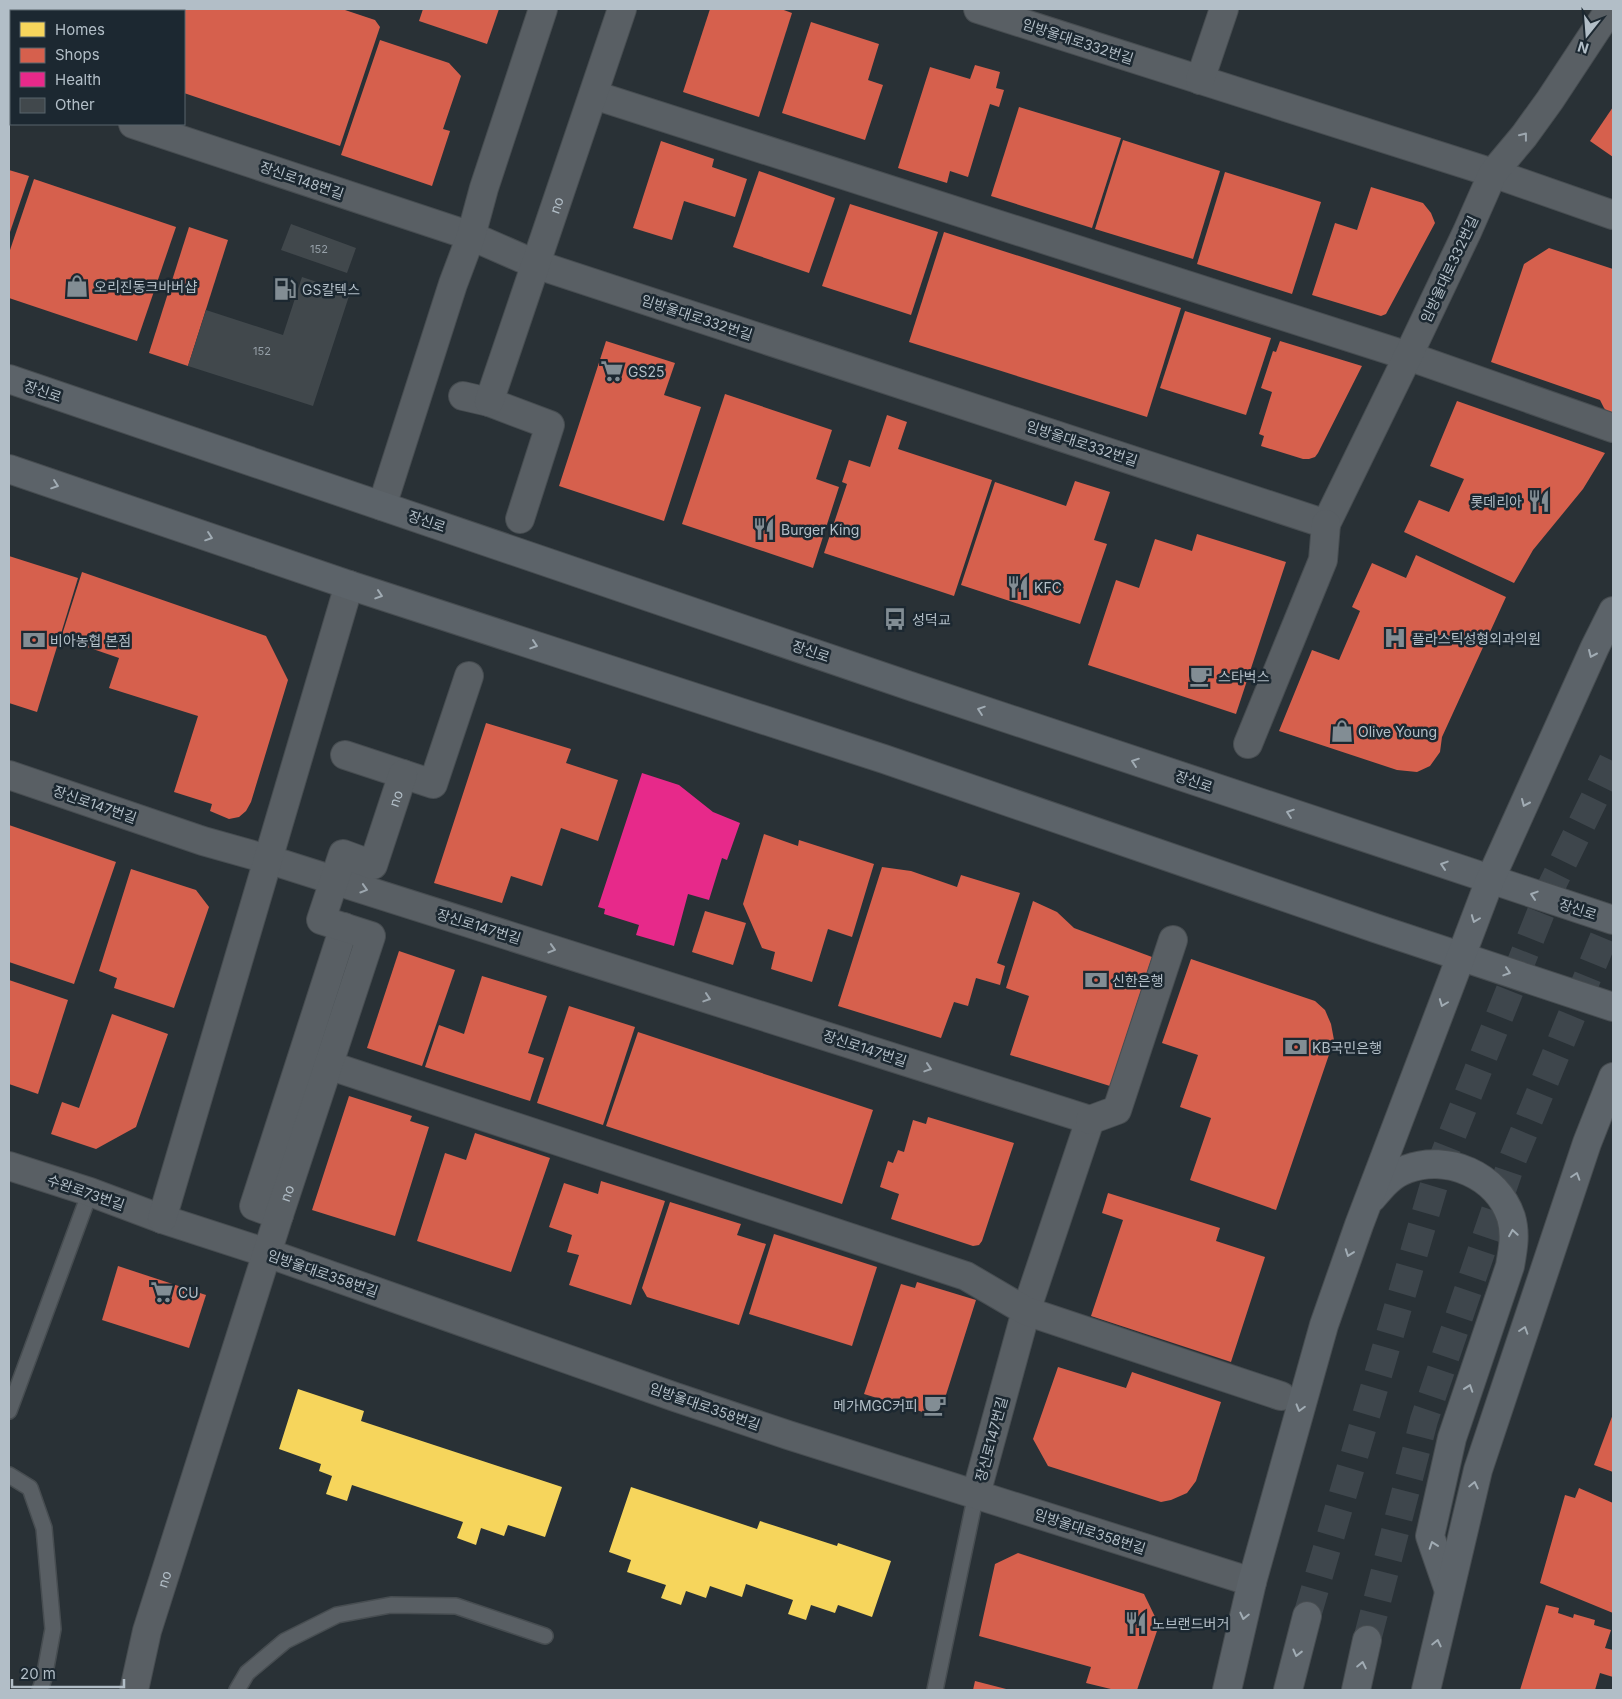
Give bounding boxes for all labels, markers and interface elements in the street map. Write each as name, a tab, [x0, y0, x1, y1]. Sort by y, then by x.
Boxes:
legend	[10, 10, 185, 125]
north arrow	[1562, 10, 1612, 60]
street label: 임방울대로332번길	[1020, 15, 1136, 67]
text: Homes	[55, 20, 105, 39]
text: N	[1575, 38, 1591, 58]
text: Shops	[55, 45, 100, 64]
text: Health	[55, 70, 101, 89]
text: Other	[55, 95, 95, 114]
one-way arrow	[1518, 133, 1526, 142]
street label: 장신로148번길	[258, 158, 346, 202]
street label: no	[545, 194, 566, 216]
street label: 임방울대로332번길	[1417, 213, 1481, 325]
house number: 152	[310, 242, 328, 256]
shop icon: 오리진동크바버샵	[64, 273, 90, 299]
fuel station icon: GS칼텍스	[272, 276, 298, 302]
place label: 오리진동크바버샵	[94, 278, 197, 295]
place label: GS칼텍스	[302, 281, 360, 298]
street label: 임방울대로332번길	[639, 291, 755, 343]
house number: 152	[253, 344, 271, 358]
supermarket icon: GS25	[599, 358, 625, 384]
place label: GS25	[628, 363, 664, 380]
street label: 장신로	[22, 377, 64, 405]
street label: 임방울대로332번길	[1024, 417, 1140, 469]
one-way arrow	[50, 479, 59, 489]
restaurant icon: 롯데리아	[1526, 488, 1552, 514]
place label: 롯데리아	[1470, 493, 1522, 510]
street label: 장신로	[406, 507, 448, 535]
restaurant icon: Burger King	[751, 516, 777, 542]
place label: Burger King	[781, 521, 859, 538]
one-way arrow	[204, 531, 212, 541]
restaurant icon: KFC	[1005, 574, 1031, 600]
place label: KFC	[1034, 579, 1062, 596]
one-way arrow	[374, 589, 383, 599]
bus stop icon: 성덕교	[882, 606, 908, 632]
place label: 성덕교	[912, 611, 951, 628]
hospital icon: 플라스틱성형외과의원	[1382, 625, 1408, 651]
bank icon: 비아농협 본점	[21, 627, 47, 653]
place label: 플라스틱성형외과의원	[1412, 630, 1541, 647]
place label: 비아농협 본점	[50, 632, 131, 649]
street label: 장신로	[790, 637, 832, 665]
one-way arrow	[529, 639, 537, 649]
one-way arrow	[1587, 649, 1598, 658]
cafe icon: 스타벅스	[1188, 663, 1214, 689]
place label: 스타벅스	[1218, 668, 1270, 685]
one-way arrow	[978, 706, 986, 716]
shop icon: Olive Young	[1329, 718, 1355, 744]
place label: Olive Young	[1358, 723, 1437, 740]
one-way arrow	[1132, 757, 1140, 767]
street label: 장신로	[1173, 767, 1215, 795]
street label: 장신로147번길	[51, 782, 139, 826]
street label: no	[384, 788, 406, 809]
one-way arrow	[1521, 798, 1531, 807]
one-way arrow	[1286, 809, 1294, 819]
one-way arrow	[1440, 861, 1448, 871]
one-way arrow	[359, 884, 367, 894]
one-way arrow	[1530, 890, 1538, 900]
street label: 장신로	[1557, 895, 1599, 923]
street label: 장신로147번길	[435, 905, 523, 947]
one-way arrow	[1471, 914, 1481, 923]
one-way arrow	[547, 943, 556, 953]
bank icon: 신한은행	[1083, 967, 1109, 993]
one-way arrow	[1502, 967, 1510, 977]
place label: 신한은행	[1112, 972, 1164, 989]
one-way arrow	[702, 992, 710, 1002]
one-way arrow	[1439, 998, 1449, 1007]
street label: 장신로147번길	[821, 1026, 909, 1070]
bank icon: KB국민은행	[1283, 1034, 1309, 1060]
place label: KB국민은행	[1312, 1039, 1382, 1056]
one-way arrow	[924, 1062, 932, 1072]
street label: 수완로73번길	[45, 1171, 127, 1213]
one-way arrow	[1570, 1172, 1580, 1181]
street label: no	[276, 1182, 297, 1204]
one-way arrow	[1508, 1228, 1519, 1236]
street label: 임방울대로358번길	[265, 1246, 381, 1300]
one-way arrow	[1345, 1249, 1355, 1257]
supermarket icon: CU	[149, 1279, 175, 1305]
place label: CU	[178, 1284, 199, 1301]
one-way arrow	[1519, 1326, 1529, 1335]
street label: 임방울대로358번길	[647, 1379, 763, 1433]
one-way arrow	[1463, 1384, 1473, 1393]
cafe icon: 메가MGC커피	[922, 1392, 948, 1418]
street label: 장신로147번길	[972, 1395, 1010, 1483]
place label: 메가MGC커피	[833, 1397, 918, 1414]
one-way arrow	[1296, 1404, 1306, 1412]
one-way arrow	[1468, 1480, 1479, 1489]
street label: 임방울대로358번길	[1032, 1505, 1148, 1557]
one-way arrow	[1429, 1541, 1439, 1550]
street label: no	[153, 1568, 174, 1589]
restaurant icon: 노브랜드버거	[1123, 1610, 1149, 1636]
one-way arrow	[1239, 1611, 1250, 1620]
place label: 노브랜드버거	[1152, 1615, 1229, 1632]
one-way arrow	[1431, 1638, 1442, 1647]
one-way arrow	[1292, 1649, 1303, 1658]
scale bar	[12, 1656, 125, 1688]
one-way arrow	[1356, 1661, 1367, 1669]
text: 20 m	[20, 1664, 56, 1683]

